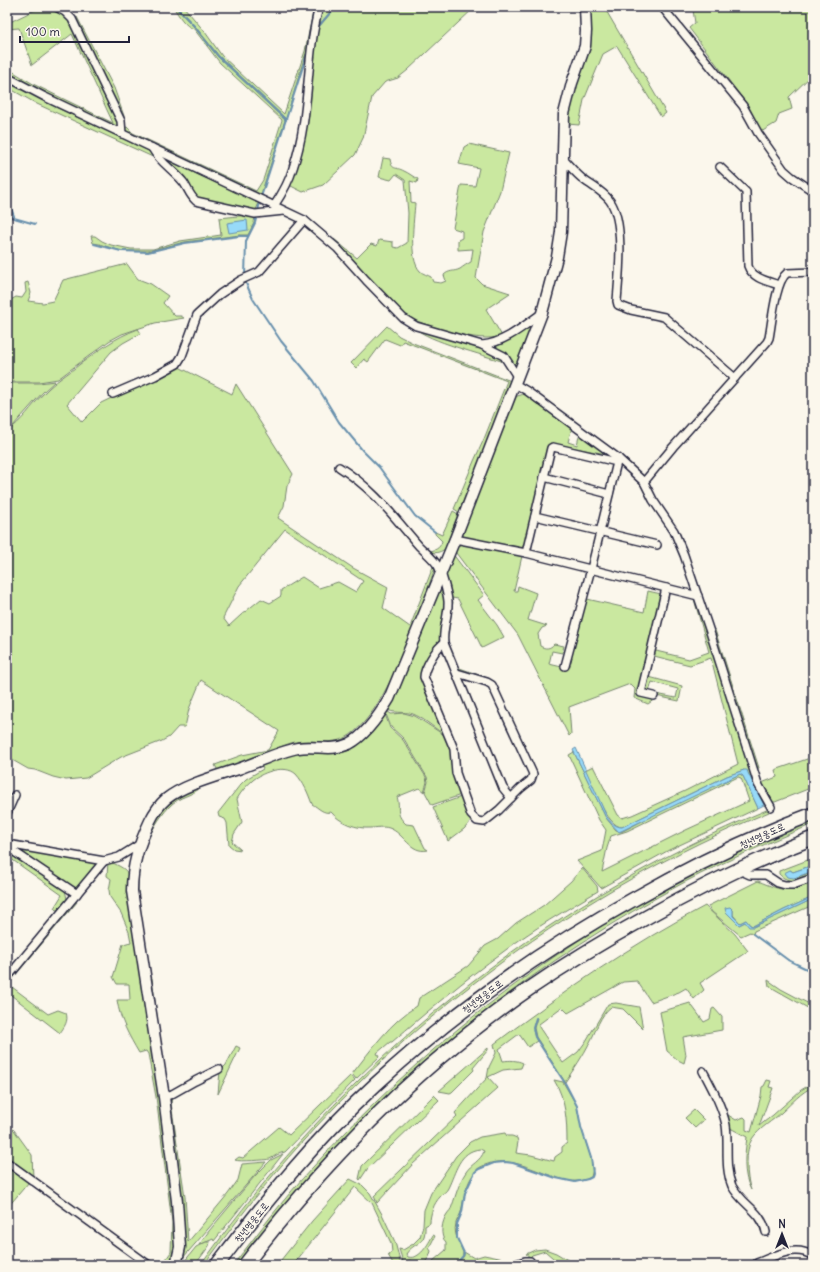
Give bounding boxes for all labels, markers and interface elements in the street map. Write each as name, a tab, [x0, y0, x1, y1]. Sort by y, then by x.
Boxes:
scale bar	[20, 18, 129, 44]
text: 100 m	[26, 24, 60, 39]
street label: 청년영웅도로	[738, 820, 787, 851]
street label: 청년영웅도로	[459, 977, 505, 1016]
street label: 청년영웅도로	[231, 1199, 272, 1245]
north arrow	[762, 1214, 802, 1254]
text: N	[778, 1217, 786, 1231]

